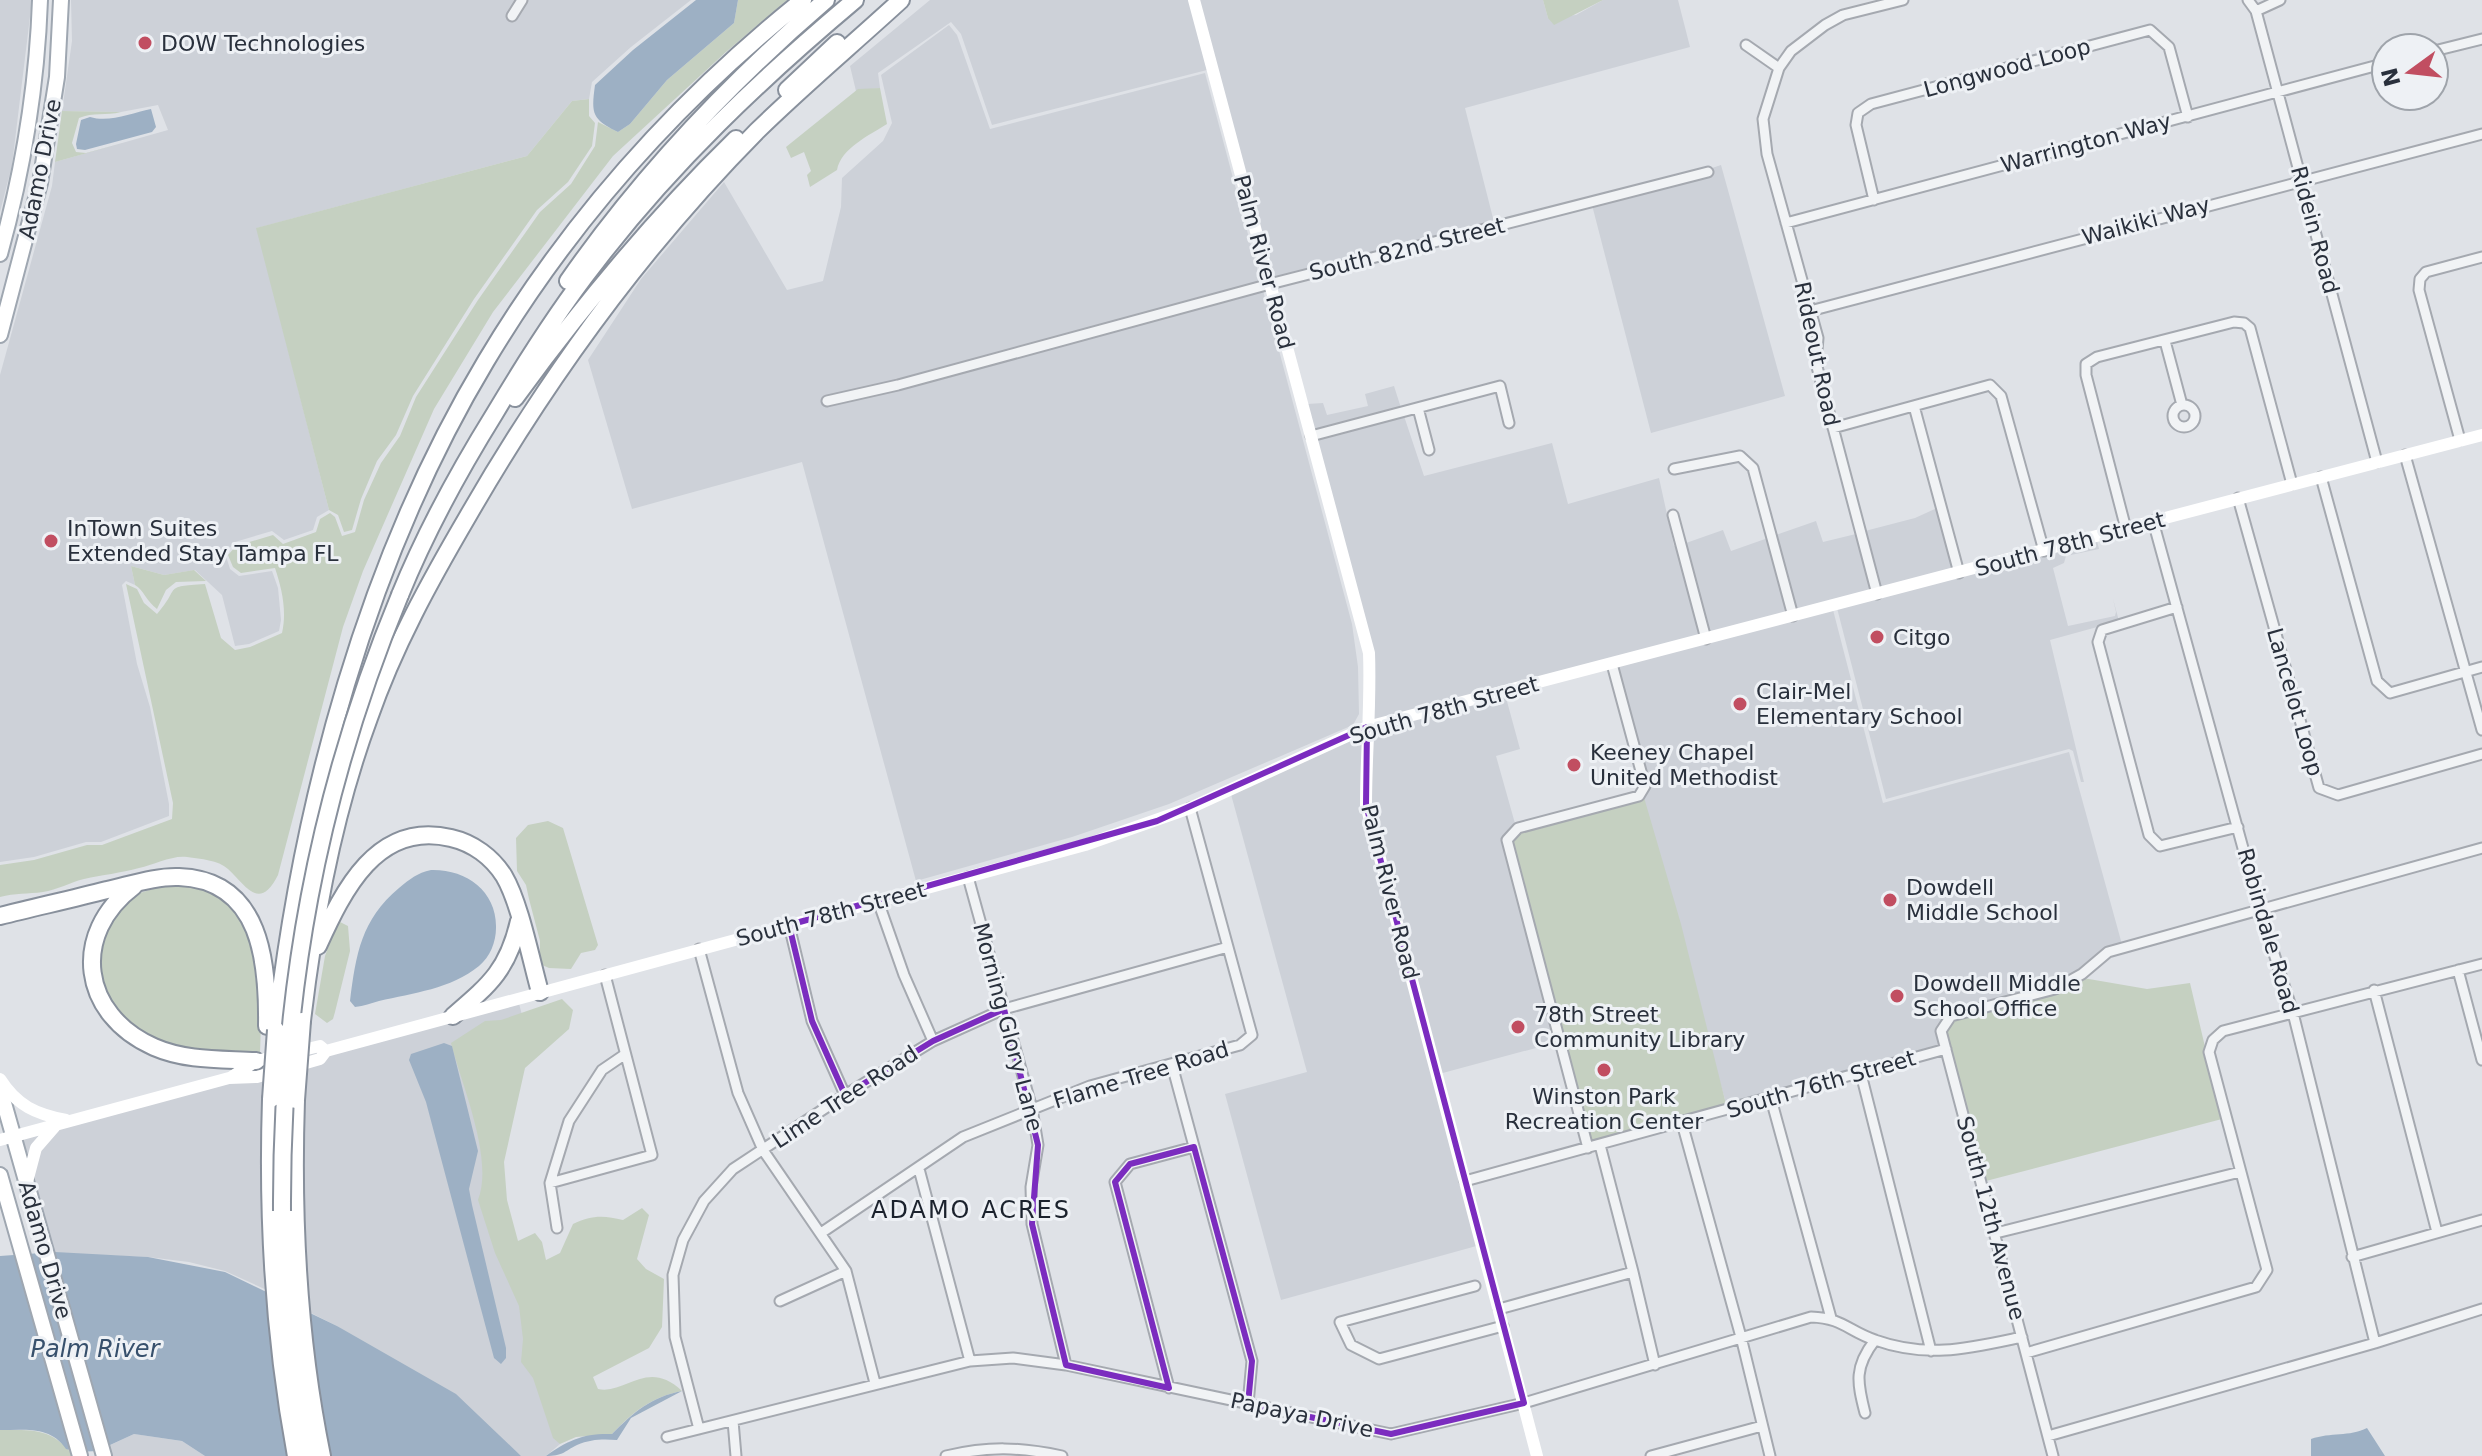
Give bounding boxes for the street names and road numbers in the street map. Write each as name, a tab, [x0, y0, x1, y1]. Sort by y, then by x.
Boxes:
street label: Longwood Loop	[1921, 34, 2093, 102]
street label: Adamo Drive	[14, 97, 66, 241]
street label: Warrington Way	[1998, 108, 2174, 178]
street label: Ridein Road	[2286, 163, 2344, 297]
street label: Palm River Road	[1229, 172, 1299, 352]
street label: Waikiki Way	[2079, 192, 2213, 250]
street label: South 82nd Street	[1307, 213, 1508, 285]
street label: Rideout Road	[1789, 279, 1845, 429]
street label: South 78th Street	[1972, 507, 2168, 581]
street label: Lancelot Loop	[2262, 625, 2328, 779]
street label: South 78th Street	[1347, 671, 1542, 749]
street label: Palm River Road	[1356, 802, 1424, 982]
street label: Robindale Road	[2232, 845, 2304, 1017]
street label: South 78th Street	[733, 877, 929, 951]
street label: Morning Glory Lane	[968, 920, 1048, 1134]
street label: Flame Tree Road	[1050, 1036, 1232, 1114]
street label: Lime Tree Road	[768, 1041, 922, 1153]
street label: South 76th Street	[1724, 1045, 1919, 1123]
street label: South 12th Avenue	[1952, 1113, 2030, 1323]
street label: Adamo Drive	[13, 1178, 77, 1322]
street label: Papaya Drive	[1228, 1388, 1376, 1442]

